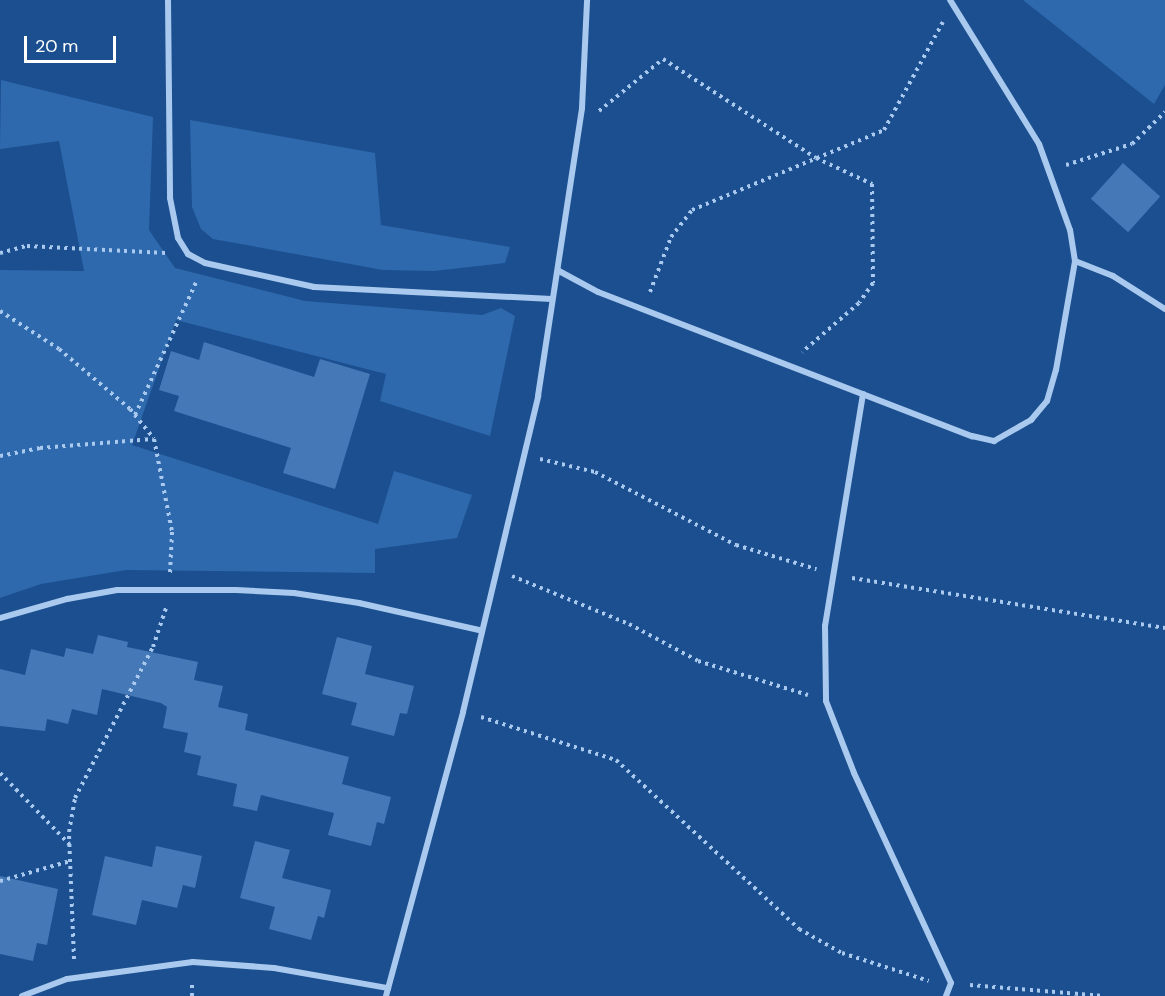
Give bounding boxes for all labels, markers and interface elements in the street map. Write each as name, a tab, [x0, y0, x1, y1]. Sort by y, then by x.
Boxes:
scale bar	[27, 24, 118, 62]
text: 20 m	[35, 34, 78, 58]

